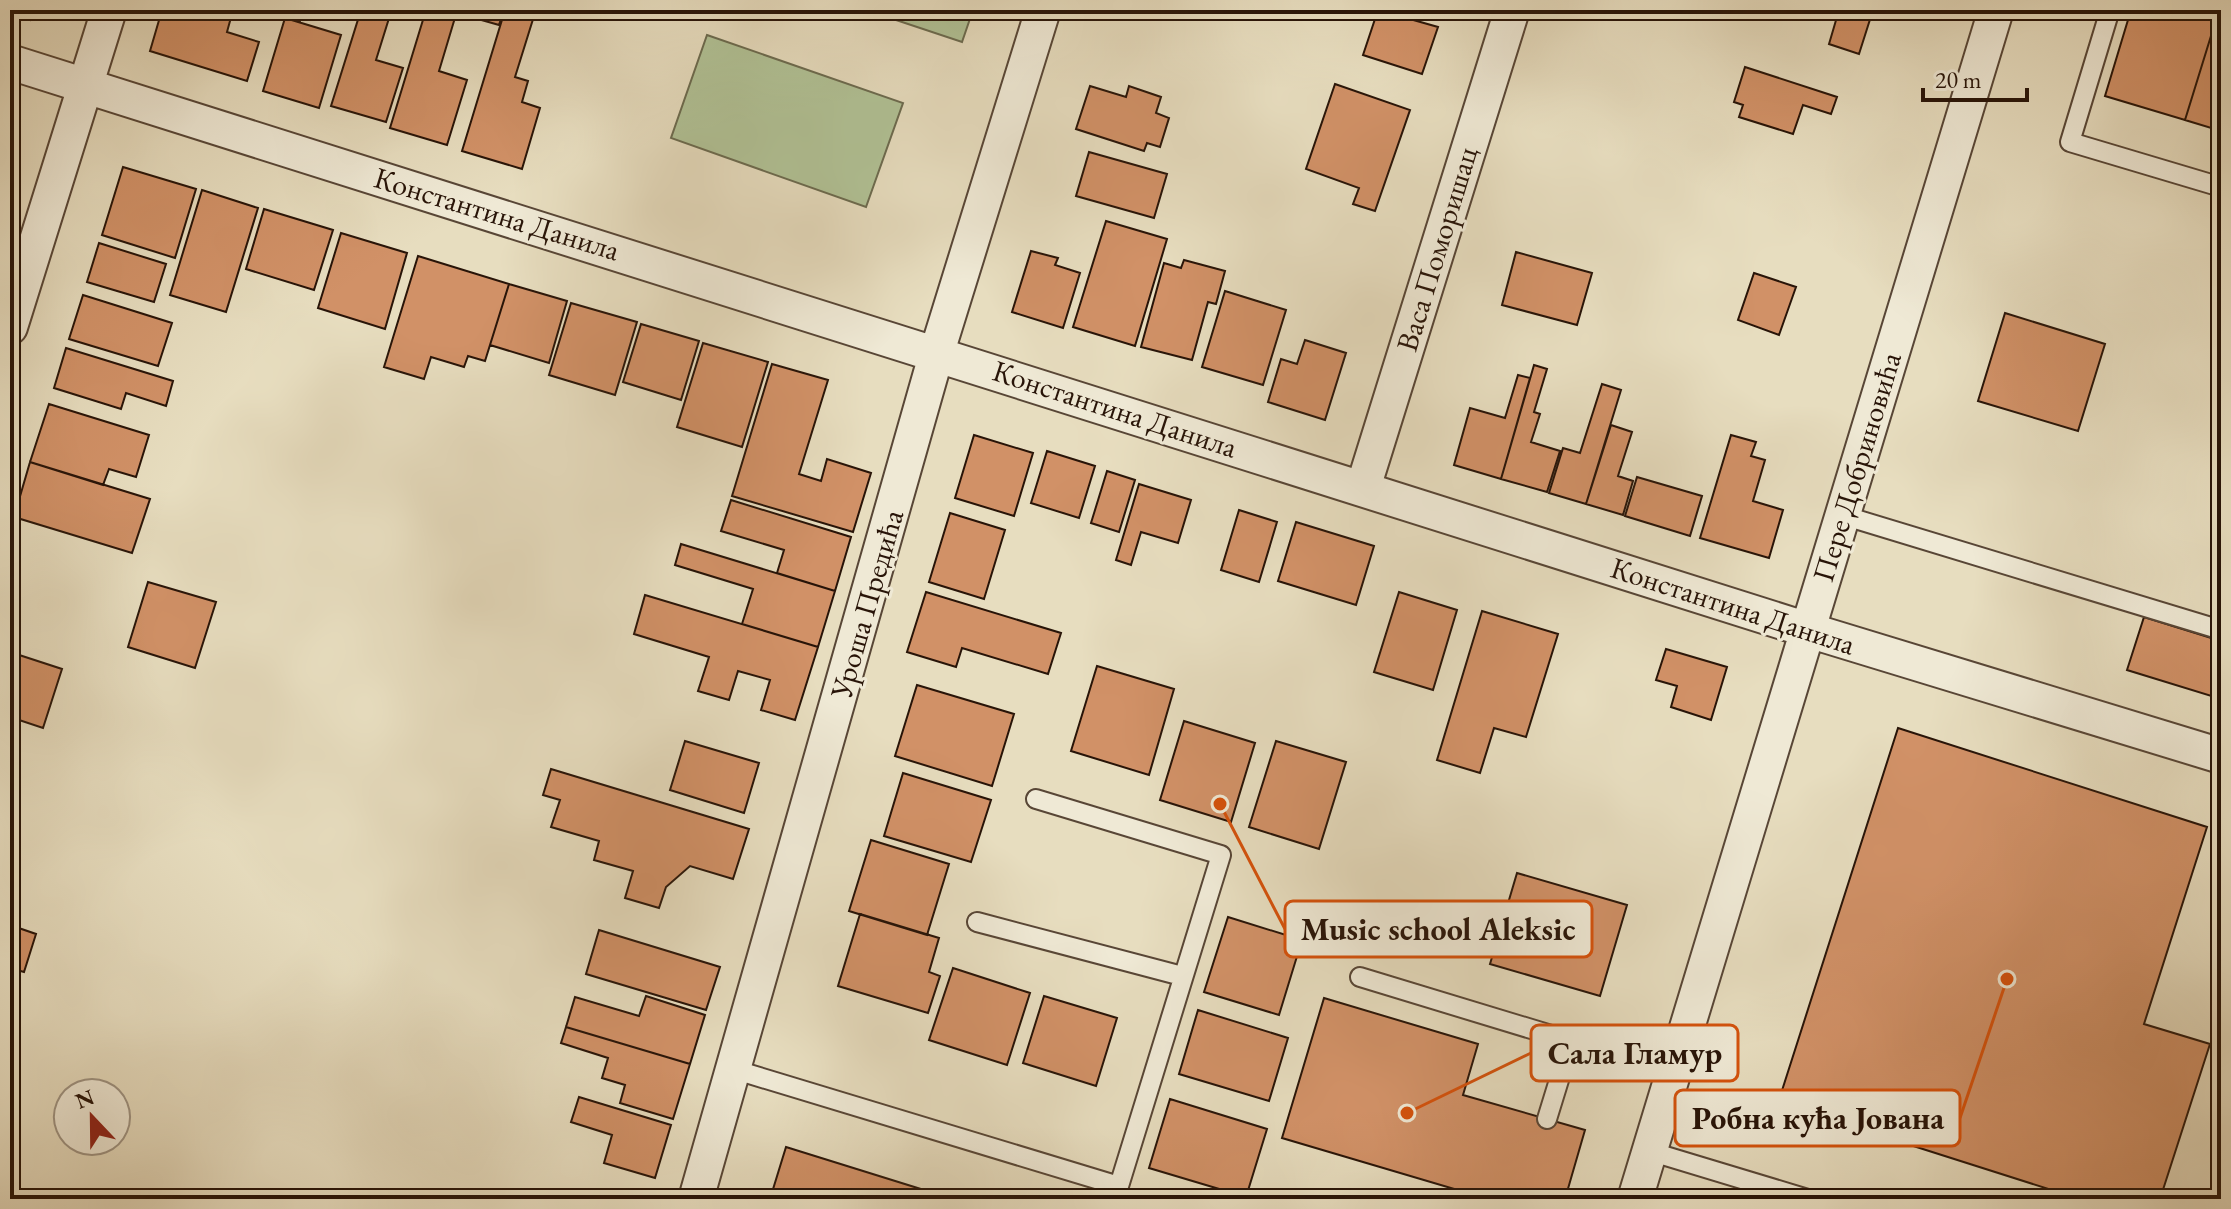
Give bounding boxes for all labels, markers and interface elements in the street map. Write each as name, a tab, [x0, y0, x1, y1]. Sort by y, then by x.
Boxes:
scale bar	[1923, 52, 2027, 102]
text: 20 m	[1935, 64, 1982, 95]
street label: Васа Поморишац	[1387, 141, 1486, 356]
street label: Константина Данила	[370, 158, 625, 269]
street label: Пере Добриновића	[1803, 347, 1910, 586]
street label: Константина Данила	[988, 351, 1242, 466]
street label: Уроша Предића	[821, 505, 912, 704]
street label: Константина Данила	[1606, 548, 1860, 663]
callout: Music school Aleksic	[1285, 901, 1592, 957]
text: Music school Aleksic	[1300, 908, 1576, 950]
callout: Сала Гламур	[1531, 1025, 1738, 1081]
text: Сала Гламур	[1548, 1032, 1722, 1074]
north arrow	[52, 1077, 132, 1157]
text: N	[71, 1082, 99, 1116]
callout: Робна кућа Јована	[1675, 1090, 1960, 1146]
text: Робна кућа Јована	[1692, 1097, 1945, 1139]

